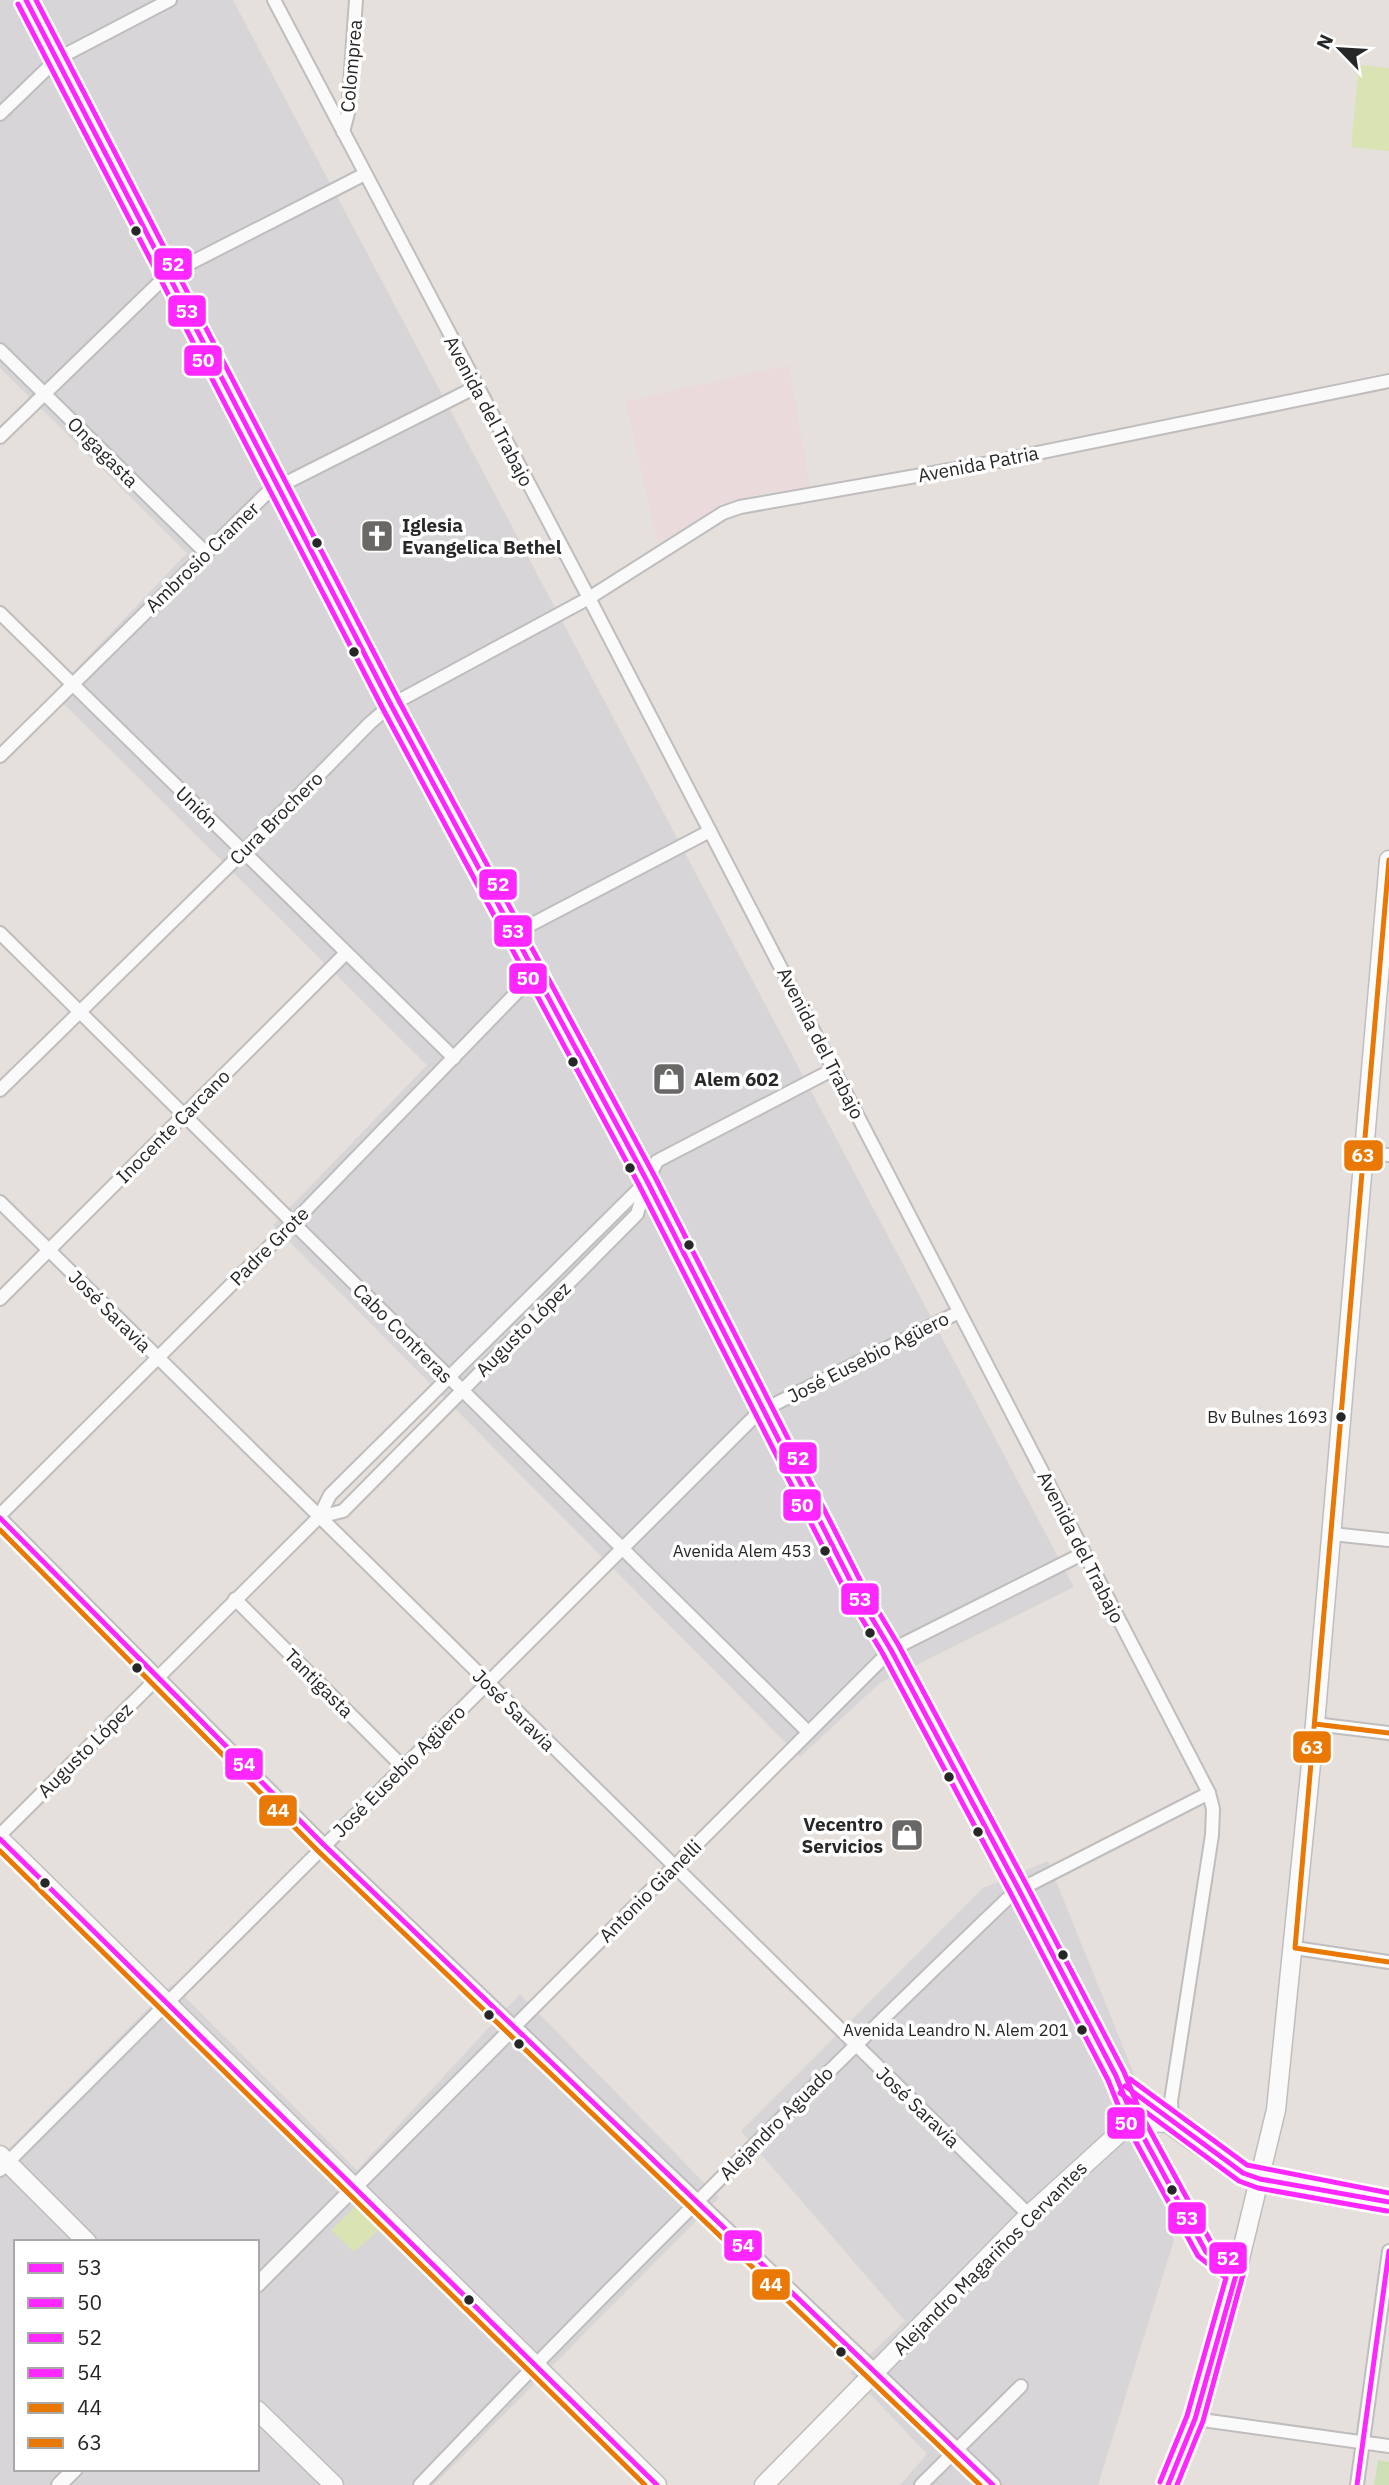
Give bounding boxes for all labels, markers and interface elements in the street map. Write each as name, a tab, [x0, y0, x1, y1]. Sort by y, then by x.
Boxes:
north arrow	[1305, 14, 1375, 84]
street label: Colomprea	[335, 18, 367, 114]
text: N	[1311, 31, 1338, 53]
unlabelled marker	[129, 224, 143, 238]
line badge: 52	[153, 247, 193, 281]
text: 52	[162, 252, 184, 276]
line badge: 53	[167, 294, 207, 328]
text: 53	[176, 299, 198, 323]
street label: Avenida del Trabajo	[439, 331, 539, 491]
line badge: 50	[183, 344, 223, 377]
text: 50	[192, 348, 214, 372]
street label: Ongagasta	[63, 412, 143, 492]
street label: Avenida Patria	[916, 441, 1040, 487]
street label: Ambrosio Cramer	[140, 497, 264, 617]
place label: Iglesia Evangelica Bethel	[402, 513, 562, 559]
church icon: Iglesia Evangelica Bethel	[358, 517, 396, 555]
unlabelled marker	[310, 536, 324, 550]
unlabelled marker	[347, 645, 361, 659]
street label: Cura Brochero	[224, 766, 328, 870]
street label: Unión	[171, 781, 223, 833]
line badge: 52	[478, 868, 518, 901]
text: 52	[487, 872, 509, 896]
line badge: 53	[493, 914, 533, 948]
text: 53	[502, 919, 524, 943]
line badge: 50	[508, 962, 548, 995]
street label: Avenida del Trabajo	[772, 963, 870, 1123]
text: 50	[517, 966, 539, 990]
unlabelled marker	[566, 1055, 580, 1069]
shop icon: Alem 602	[650, 1060, 688, 1098]
street label: Inocente Carcano	[111, 1064, 235, 1188]
place label: Alem 602	[694, 1067, 779, 1091]
line badge: 63	[1343, 1139, 1384, 1172]
text: 63	[1352, 1143, 1374, 1167]
unlabelled marker	[623, 1161, 637, 1175]
street label: Padre Grote	[224, 1201, 314, 1291]
unlabelled marker	[682, 1238, 696, 1252]
street label: José Saravia	[64, 1265, 156, 1357]
street label: Augusto López	[470, 1276, 576, 1382]
street label: Cabo Contreras	[348, 1278, 458, 1388]
street label: José Eusebio Agüero	[783, 1306, 953, 1408]
place label: Bv Bulnes 1693	[1207, 1406, 1328, 1428]
marker: Bv Bulnes 1693	[1334, 1410, 1348, 1424]
line badge: 52	[778, 1441, 818, 1475]
text: 52	[787, 1446, 809, 1470]
street label: Avenida del Trabajo	[1032, 1467, 1130, 1627]
line badge: 50	[782, 1488, 822, 1522]
text: 50	[791, 1493, 813, 1517]
place label: Avenida Alem 453	[673, 1540, 812, 1562]
marker: Avenida Alem 453	[818, 1544, 832, 1558]
line badge: 53	[840, 1582, 880, 1616]
text: 53	[849, 1587, 871, 1611]
unlabelled marker	[863, 1626, 877, 1640]
street label: Tantigasta	[279, 1643, 359, 1723]
unlabelled marker	[130, 1661, 144, 1675]
street label: José Saravia	[468, 1664, 560, 1756]
street label: Augusto López	[32, 1697, 138, 1803]
street label: José Eusebio Agüero	[328, 1700, 470, 1842]
line badge: 63	[1292, 1730, 1332, 1764]
text: 63	[1301, 1735, 1323, 1759]
line badge: 54	[224, 1747, 264, 1781]
text: 54	[233, 1752, 255, 1776]
unlabelled marker	[942, 1770, 956, 1784]
line badge: 44	[258, 1794, 298, 1827]
text: 44	[267, 1798, 289, 1822]
place label: Vecentro Servicios	[801, 1812, 883, 1858]
shop icon: Vecentro Servicios	[888, 1816, 926, 1854]
unlabelled marker	[971, 1825, 985, 1839]
street label: Antonio Gianelli	[594, 1835, 706, 1947]
unlabelled marker	[38, 1876, 52, 1890]
unlabelled marker	[1056, 1948, 1070, 1962]
unlabelled marker	[482, 2008, 496, 2022]
place label: Avenida Leandro N. Alem 201	[843, 2019, 1069, 2041]
marker: Avenida Leandro N. Alem 201	[1075, 2023, 1089, 2037]
unlabelled marker	[512, 2037, 526, 2051]
street label: Alejandro Aguado	[714, 2061, 838, 2185]
street label: José Saravia	[871, 2061, 965, 2153]
line badge: 50	[1106, 2106, 1146, 2140]
text: 50	[1115, 2111, 1137, 2135]
street label: Alejandro Magariños Cervantes	[888, 2156, 1092, 2360]
unlabelled marker	[1165, 2183, 1179, 2197]
line badge: 53	[1167, 2201, 1207, 2235]
text: 53	[1176, 2206, 1198, 2230]
line badge: 54	[723, 2229, 763, 2262]
text: 54	[732, 2233, 754, 2257]
legend	[14, 2240, 259, 2471]
line badge: 52	[1208, 2241, 1248, 2275]
text: 52	[1217, 2246, 1239, 2270]
text: 53	[77, 2253, 102, 2281]
line badge: 44	[751, 2268, 791, 2301]
text: 44	[760, 2272, 782, 2296]
text: 50	[77, 2288, 102, 2316]
unlabelled marker	[462, 2293, 476, 2307]
text: 52	[77, 2323, 102, 2351]
unlabelled marker	[834, 2345, 848, 2359]
text: 54	[77, 2358, 102, 2386]
text: 44	[77, 2393, 102, 2421]
text: 63	[77, 2428, 102, 2456]

